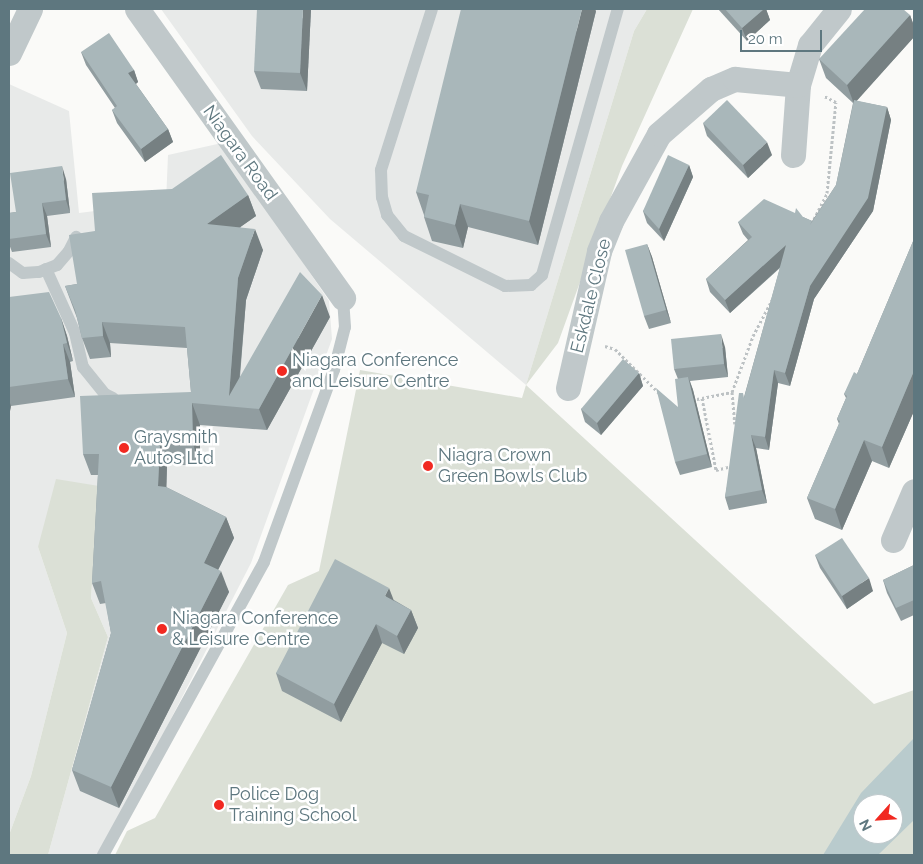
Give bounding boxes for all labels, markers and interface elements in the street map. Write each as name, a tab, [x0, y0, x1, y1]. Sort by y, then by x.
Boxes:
scale bar	[743, 20, 826, 52]
text: 20 m	[748, 30, 783, 48]
street label: Niagara Road	[198, 101, 282, 205]
street label: Eskdale Close	[566, 237, 616, 355]
place label: Niagara Conference and Leisure Centre	[292, 350, 458, 392]
marker: Niagara Conference and Leisure Centre	[276, 365, 288, 377]
place label: Graysmith Autos Ltd	[134, 427, 218, 469]
marker: Graysmith Autos Ltd	[118, 442, 130, 454]
place label: Niagra Crown Green Bowls Club	[438, 445, 587, 488]
marker: Niagra Crown Green Bowls Club	[422, 460, 434, 472]
place label: Niagara Conference & Leisure Centre	[172, 608, 338, 650]
marker: Niagara Conference & Leisure Centre	[156, 623, 168, 635]
place label: Police Dog Training School	[229, 784, 357, 826]
north arrow	[853, 794, 903, 844]
marker: Police Dog Training School	[213, 799, 225, 811]
text: N	[856, 817, 875, 833]

